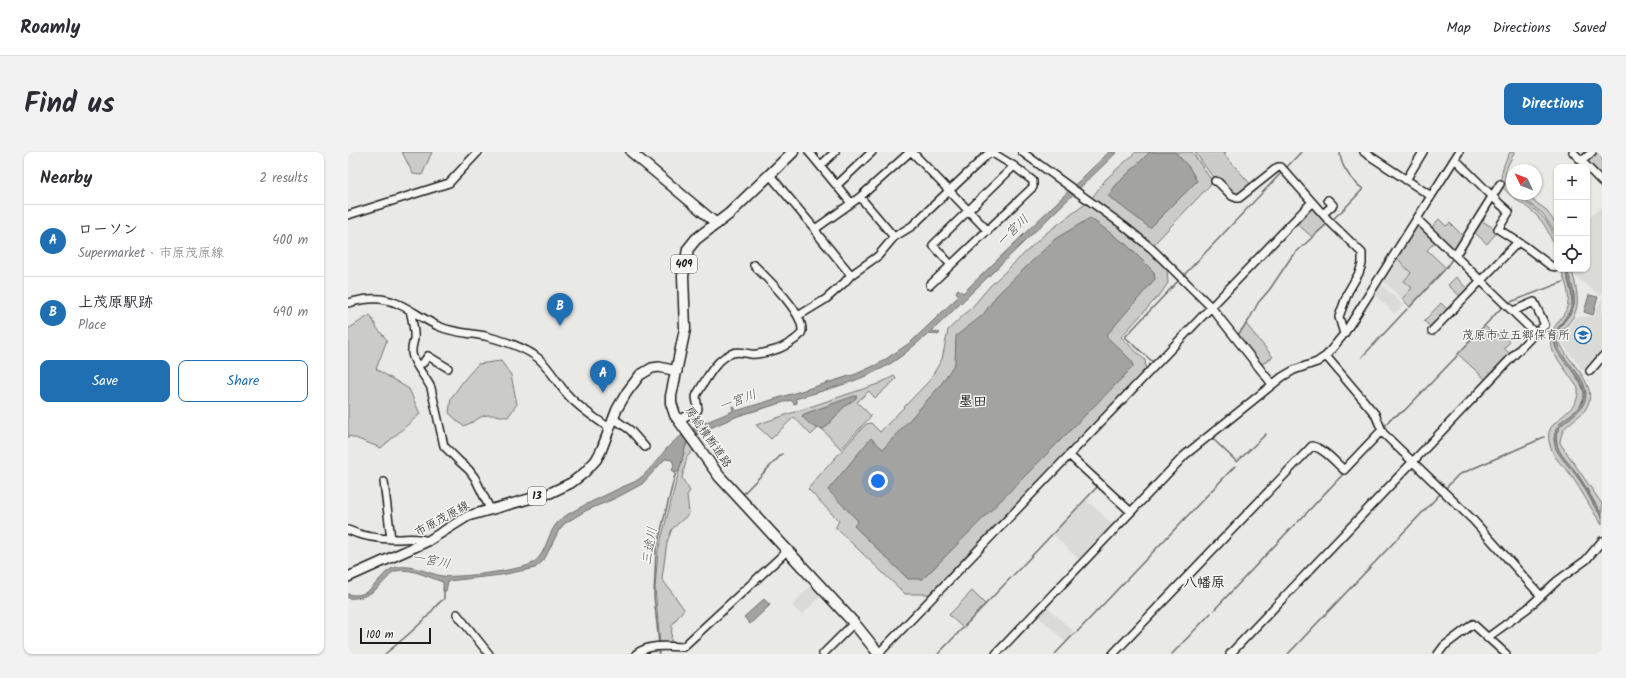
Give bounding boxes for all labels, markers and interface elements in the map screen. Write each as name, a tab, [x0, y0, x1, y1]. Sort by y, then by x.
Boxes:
text: Roamly	[20, 13, 80, 43]
text: Map	[1446, 17, 1471, 39]
text: Directions	[1493, 17, 1551, 39]
text: Saved	[1573, 17, 1606, 39]
text: Find us	[24, 82, 115, 127]
button: Directions	[1504, 83, 1602, 125]
north arrow	[1506, 164, 1542, 200]
map controls	[1554, 164, 1590, 272]
button: +	[1554, 164, 1590, 200]
text: Nearby	[40, 165, 92, 192]
text: 2 results	[260, 168, 308, 189]
button: −	[1554, 200, 1590, 236]
water label: 一宮川	[992, 210, 1034, 252]
text: ローソン	[78, 218, 138, 242]
text: A	[49, 230, 57, 251]
text: 400 m	[272, 230, 308, 251]
button: locate	[1554, 236, 1590, 272]
text: Supermarket · 市原茂原線	[78, 243, 224, 264]
road number: 409	[671, 255, 697, 273]
text: 上茂原駅跡	[78, 291, 153, 315]
pin: B	[547, 293, 573, 326]
text: B	[49, 302, 57, 323]
text: 490 m	[272, 302, 308, 323]
text: Place	[78, 315, 106, 336]
school or university icon: 茂原市立五郷保育所	[1573, 325, 1593, 345]
place label: 茂原市立五郷保育所	[1462, 326, 1570, 345]
button: Save	[40, 360, 170, 402]
button: Share	[178, 360, 308, 402]
pin: A	[590, 360, 616, 393]
water label: 一宮川	[716, 384, 760, 418]
district label: 墨田	[959, 391, 987, 413]
street label: 房総横断道路	[680, 402, 736, 472]
your location	[868, 471, 888, 491]
road number: 13	[528, 487, 546, 505]
street label: 市原茂原線	[411, 496, 473, 542]
water label: 三途川	[637, 525, 663, 567]
water label: 一宮川	[410, 547, 452, 575]
district label: 八幡原	[1183, 572, 1225, 594]
scale bar	[360, 626, 431, 645]
text: 100 m	[366, 626, 394, 644]

